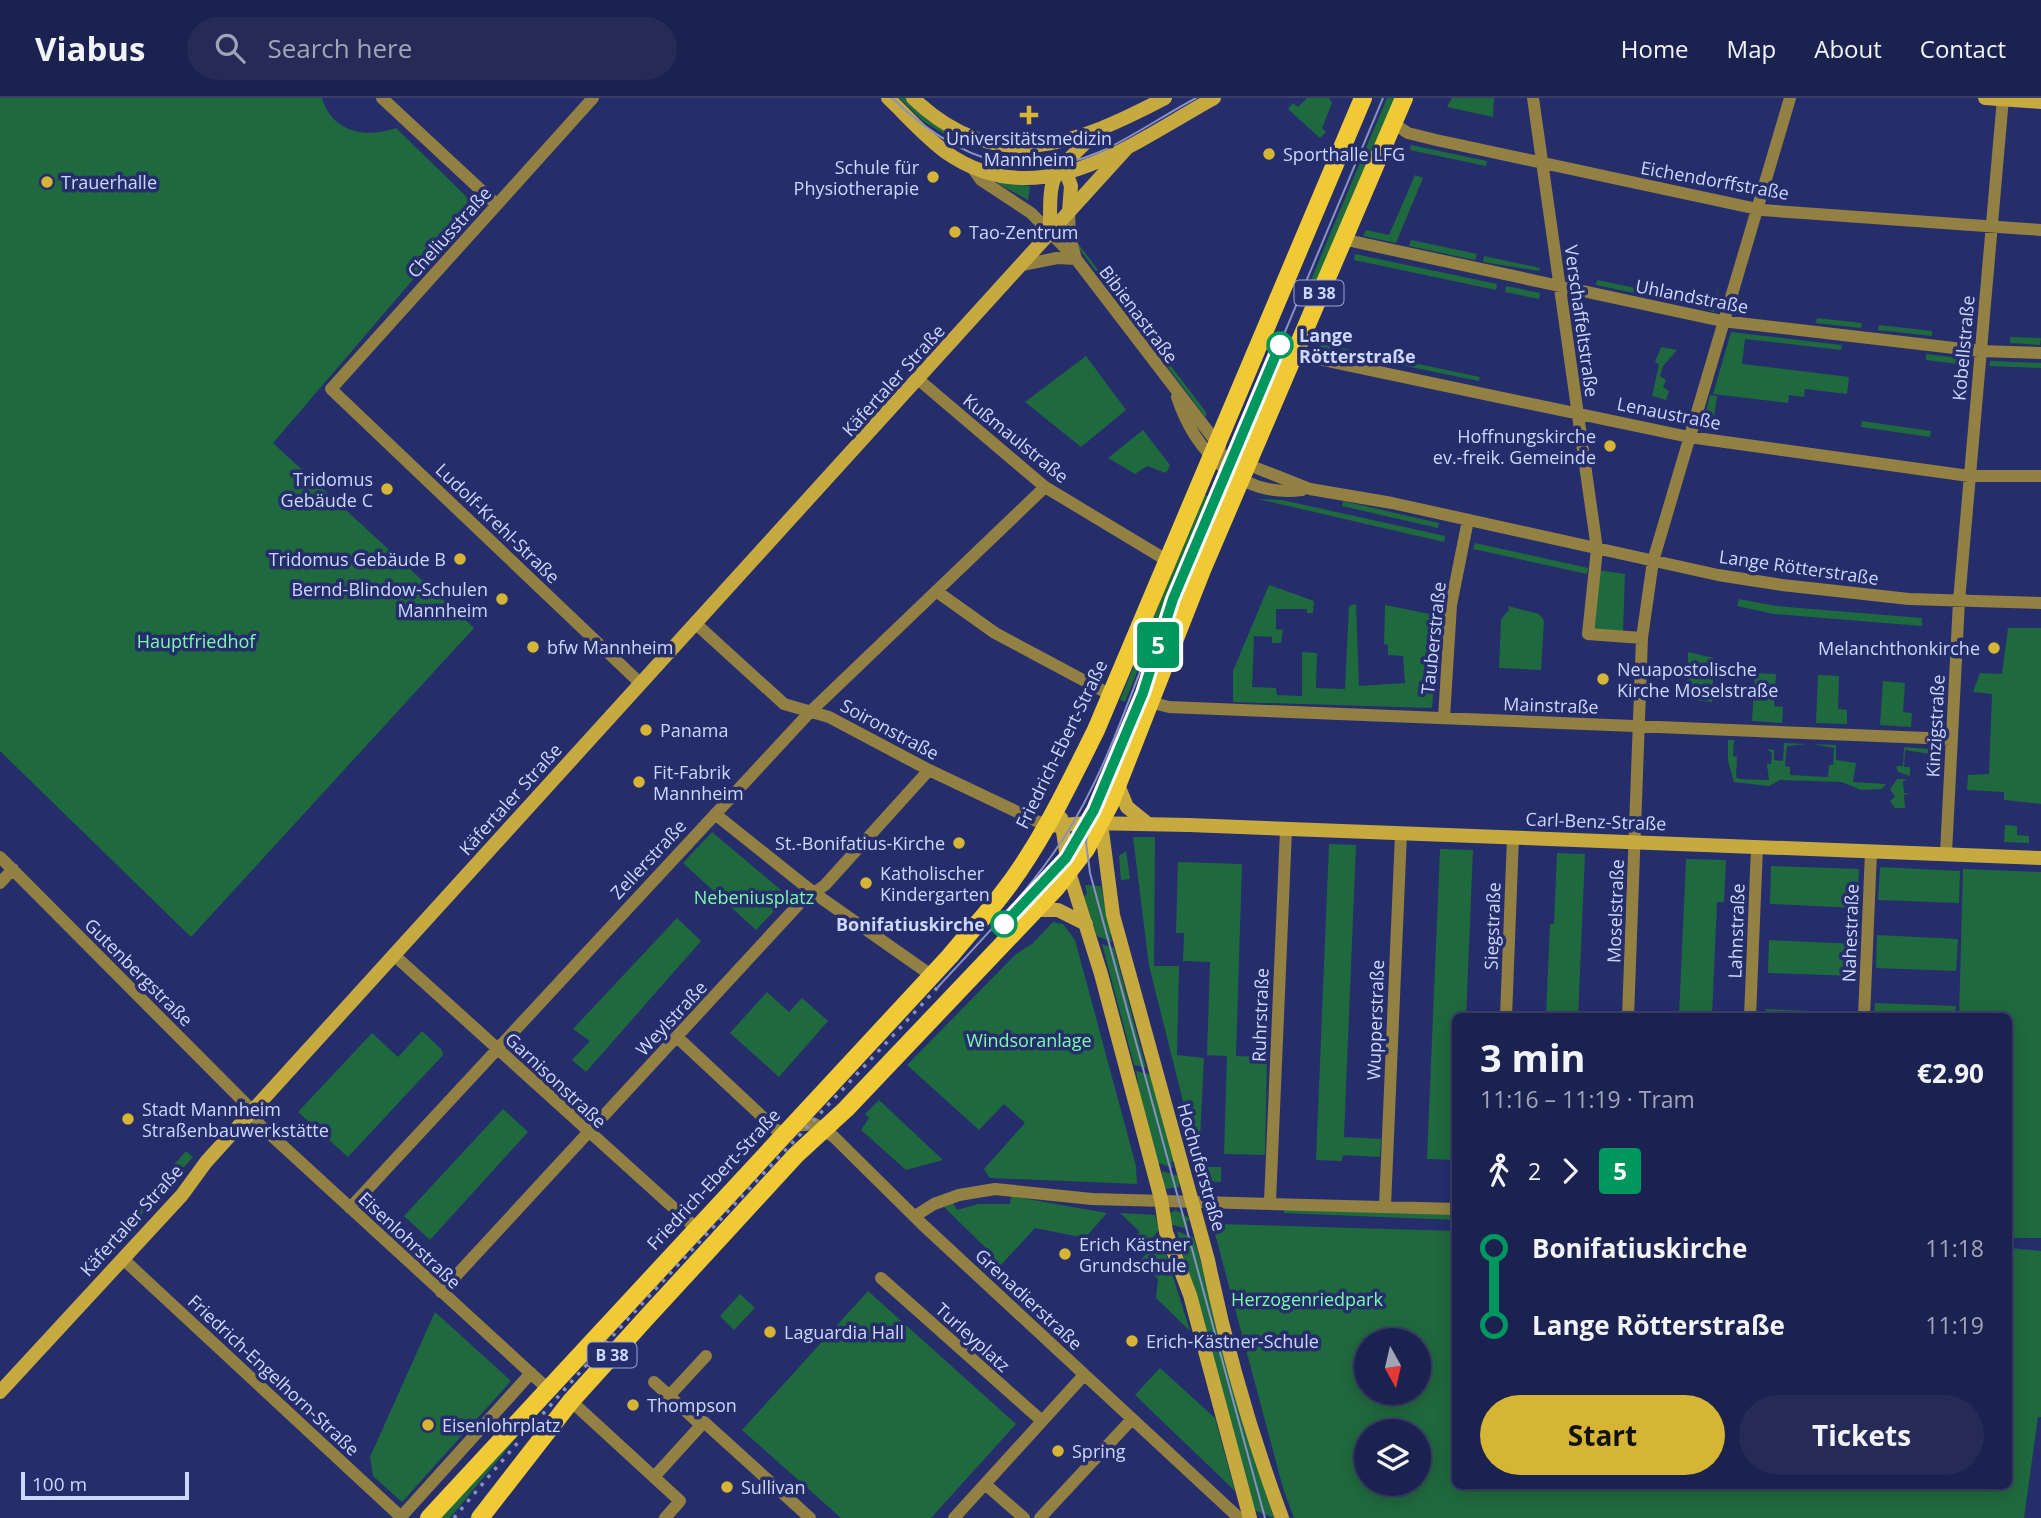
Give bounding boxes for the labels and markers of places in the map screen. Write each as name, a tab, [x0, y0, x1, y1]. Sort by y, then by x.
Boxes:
marker: Universitätsmedizin Mannheim	[1019, 105, 1039, 125]
place label: Universitätsmedizin Mannheim	[946, 126, 1112, 171]
place label: Sporthalle LFG	[1283, 142, 1405, 166]
marker: Sporthalle LFG	[1261, 146, 1277, 162]
place label: Schule für Physiotherapie	[794, 155, 920, 200]
marker: Schule für Physiotherapie	[925, 169, 941, 185]
place label: Trauerhalle	[61, 170, 157, 194]
marker: Trauerhalle	[39, 174, 55, 190]
place label: Tao-Zentrum	[969, 220, 1078, 244]
marker: Tao-Zentrum	[947, 224, 963, 240]
place label: Lange Rötterstraße	[1299, 323, 1416, 368]
marker: Lange Rötterstraße	[1267, 332, 1293, 358]
place label: Hoffnungskirche ev.-freik. Gemeinde	[1433, 424, 1596, 469]
marker: Hoffnungskirche ev.-freik. Gemeinde	[1602, 438, 1618, 454]
place label: Tridomus Gebäude C	[281, 467, 373, 512]
marker: Tridomus Gebäude C	[379, 481, 395, 497]
place label: Tridomus Gebäude B	[269, 547, 446, 571]
marker: Tridomus Gebäude B	[452, 551, 468, 567]
place label: Bernd-Blindow-Schulen Mannheim	[291, 577, 488, 622]
marker: Bernd-Blindow-Schulen Mannheim	[494, 591, 510, 607]
place label: bfw Mannheim	[547, 635, 673, 659]
place label: Melanchthonkirche	[1818, 636, 1980, 660]
marker: bfw Mannheim	[525, 639, 541, 655]
marker: Melanchthonkirche	[1986, 640, 2002, 656]
place label: Neuapostolische Kirche Moselstraße	[1617, 657, 1778, 702]
marker: Neuapostolische Kirche Moselstraße	[1595, 671, 1611, 687]
place label: Panama	[660, 718, 729, 742]
marker: Panama	[638, 722, 654, 738]
place label: Fit-Fabrik Mannheim	[653, 760, 744, 805]
marker: Fit-Fabrik Mannheim	[631, 774, 647, 790]
place label: St.-Bonifatius-Kirche	[775, 831, 945, 855]
marker: St.-Bonifatius-Kirche	[951, 835, 967, 851]
place label: Katholischer Kindergarten	[880, 861, 990, 906]
marker: Katholischer Kindergarten	[858, 875, 874, 891]
marker: Bonifatiuskirche	[991, 911, 1017, 937]
place label: Bonifatiuskirche	[836, 912, 985, 936]
place label: Stadt Mannheim Straßenbauwerkstätte	[142, 1097, 329, 1142]
marker: Stadt Mannheim Straßenbauwerkstätte	[120, 1111, 136, 1127]
place label: Erich Kästner Grundschule	[1079, 1232, 1190, 1277]
marker: Erich Kästner Grundschule	[1057, 1246, 1073, 1262]
place label: Laguardia Hall	[784, 1320, 904, 1344]
marker: Laguardia Hall	[762, 1324, 778, 1340]
place label: Erich-Kästner-Schule	[1146, 1329, 1319, 1353]
marker: Erich-Kästner-Schule	[1124, 1333, 1140, 1349]
place label: Thompson	[647, 1393, 737, 1417]
marker: Thompson	[625, 1397, 641, 1413]
place label: Eisenlohrplatz	[442, 1413, 560, 1437]
marker: Eisenlohrplatz	[420, 1417, 436, 1433]
place label: Spring	[1072, 1439, 1126, 1463]
marker: Spring	[1050, 1443, 1066, 1459]
place label: Sullivan	[741, 1475, 806, 1499]
marker: Sullivan	[719, 1479, 735, 1495]

